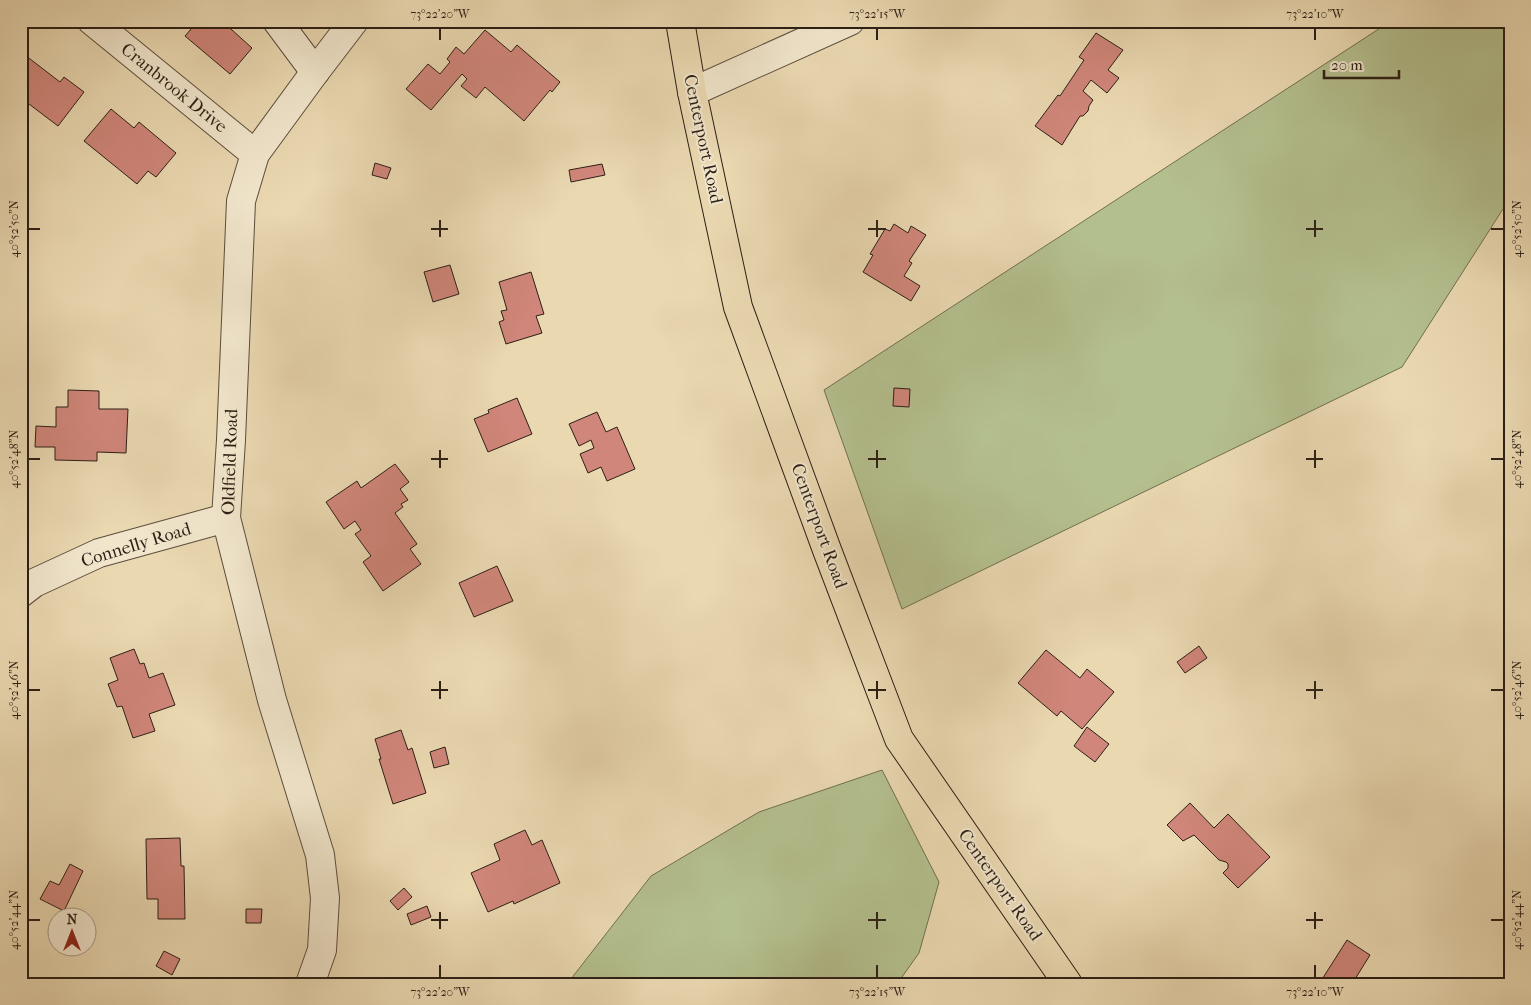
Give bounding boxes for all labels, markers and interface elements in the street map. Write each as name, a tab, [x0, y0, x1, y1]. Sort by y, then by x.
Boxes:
text: 73°22'20"W	[410, 7, 471, 21]
text: 73°22'15"W	[849, 7, 906, 21]
text: 73°22'10"W	[1286, 7, 1345, 21]
street label: Cranbrook Drive	[117, 39, 231, 137]
scale bar	[1324, 48, 1398, 80]
text: 20 m	[1331, 56, 1363, 74]
street label: Centerport Road	[679, 72, 727, 206]
text: 40°52'50"N	[7, 200, 21, 258]
text: 40°52'50"N	[1510, 200, 1524, 258]
street label: Oldfield Road	[218, 408, 242, 516]
text: 40°52'48"N	[7, 430, 21, 488]
text: 40°52'48"N	[1510, 430, 1524, 488]
street label: Centerport Road	[787, 461, 851, 592]
street label: Connelly Road	[78, 518, 194, 572]
text: 40°52'46"N	[7, 660, 21, 720]
text: 40°52'46"N	[1510, 660, 1524, 720]
street label: Centerport Road	[954, 825, 1046, 945]
text: 40°52'44"N	[7, 890, 21, 950]
text: 40°52'44"N	[1510, 890, 1524, 950]
north arrow	[48, 908, 98, 958]
text: N	[67, 911, 78, 928]
text: 73°22'20"W	[410, 985, 471, 999]
text: 73°22'15"W	[849, 985, 906, 999]
text: 73°22'10"W	[1286, 985, 1345, 999]

